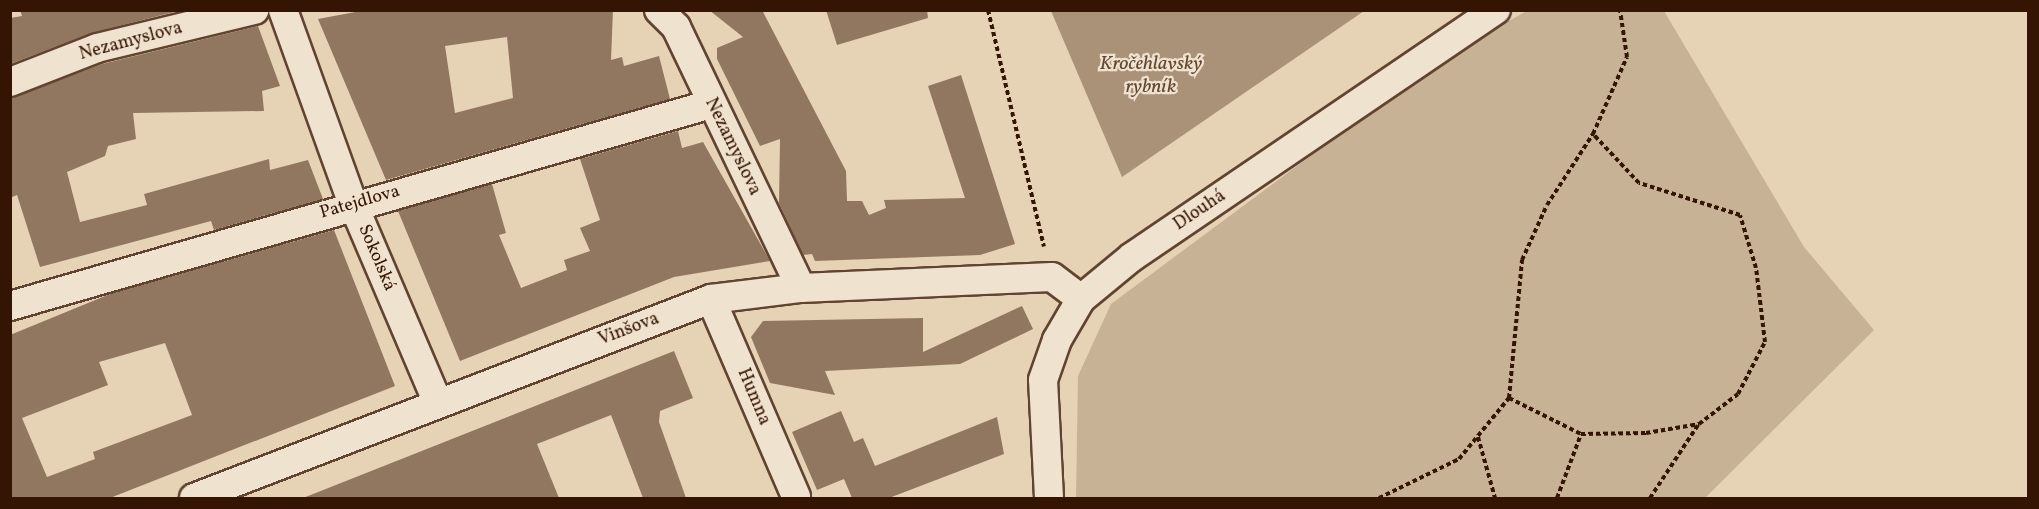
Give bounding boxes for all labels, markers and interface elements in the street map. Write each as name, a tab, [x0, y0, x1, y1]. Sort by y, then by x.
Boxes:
street label: Nezamyslova	[77, 18, 185, 66]
water label: Kročehlavský rybník	[1100, 53, 1202, 100]
street label: Nezamyslova	[699, 95, 765, 199]
street label: Patejdlova	[317, 181, 403, 225]
street label: Dlouhá	[1170, 186, 1230, 236]
street label: Sokolská	[352, 222, 400, 294]
street label: Vinšova	[596, 309, 662, 351]
street label: Humna	[731, 365, 775, 429]

